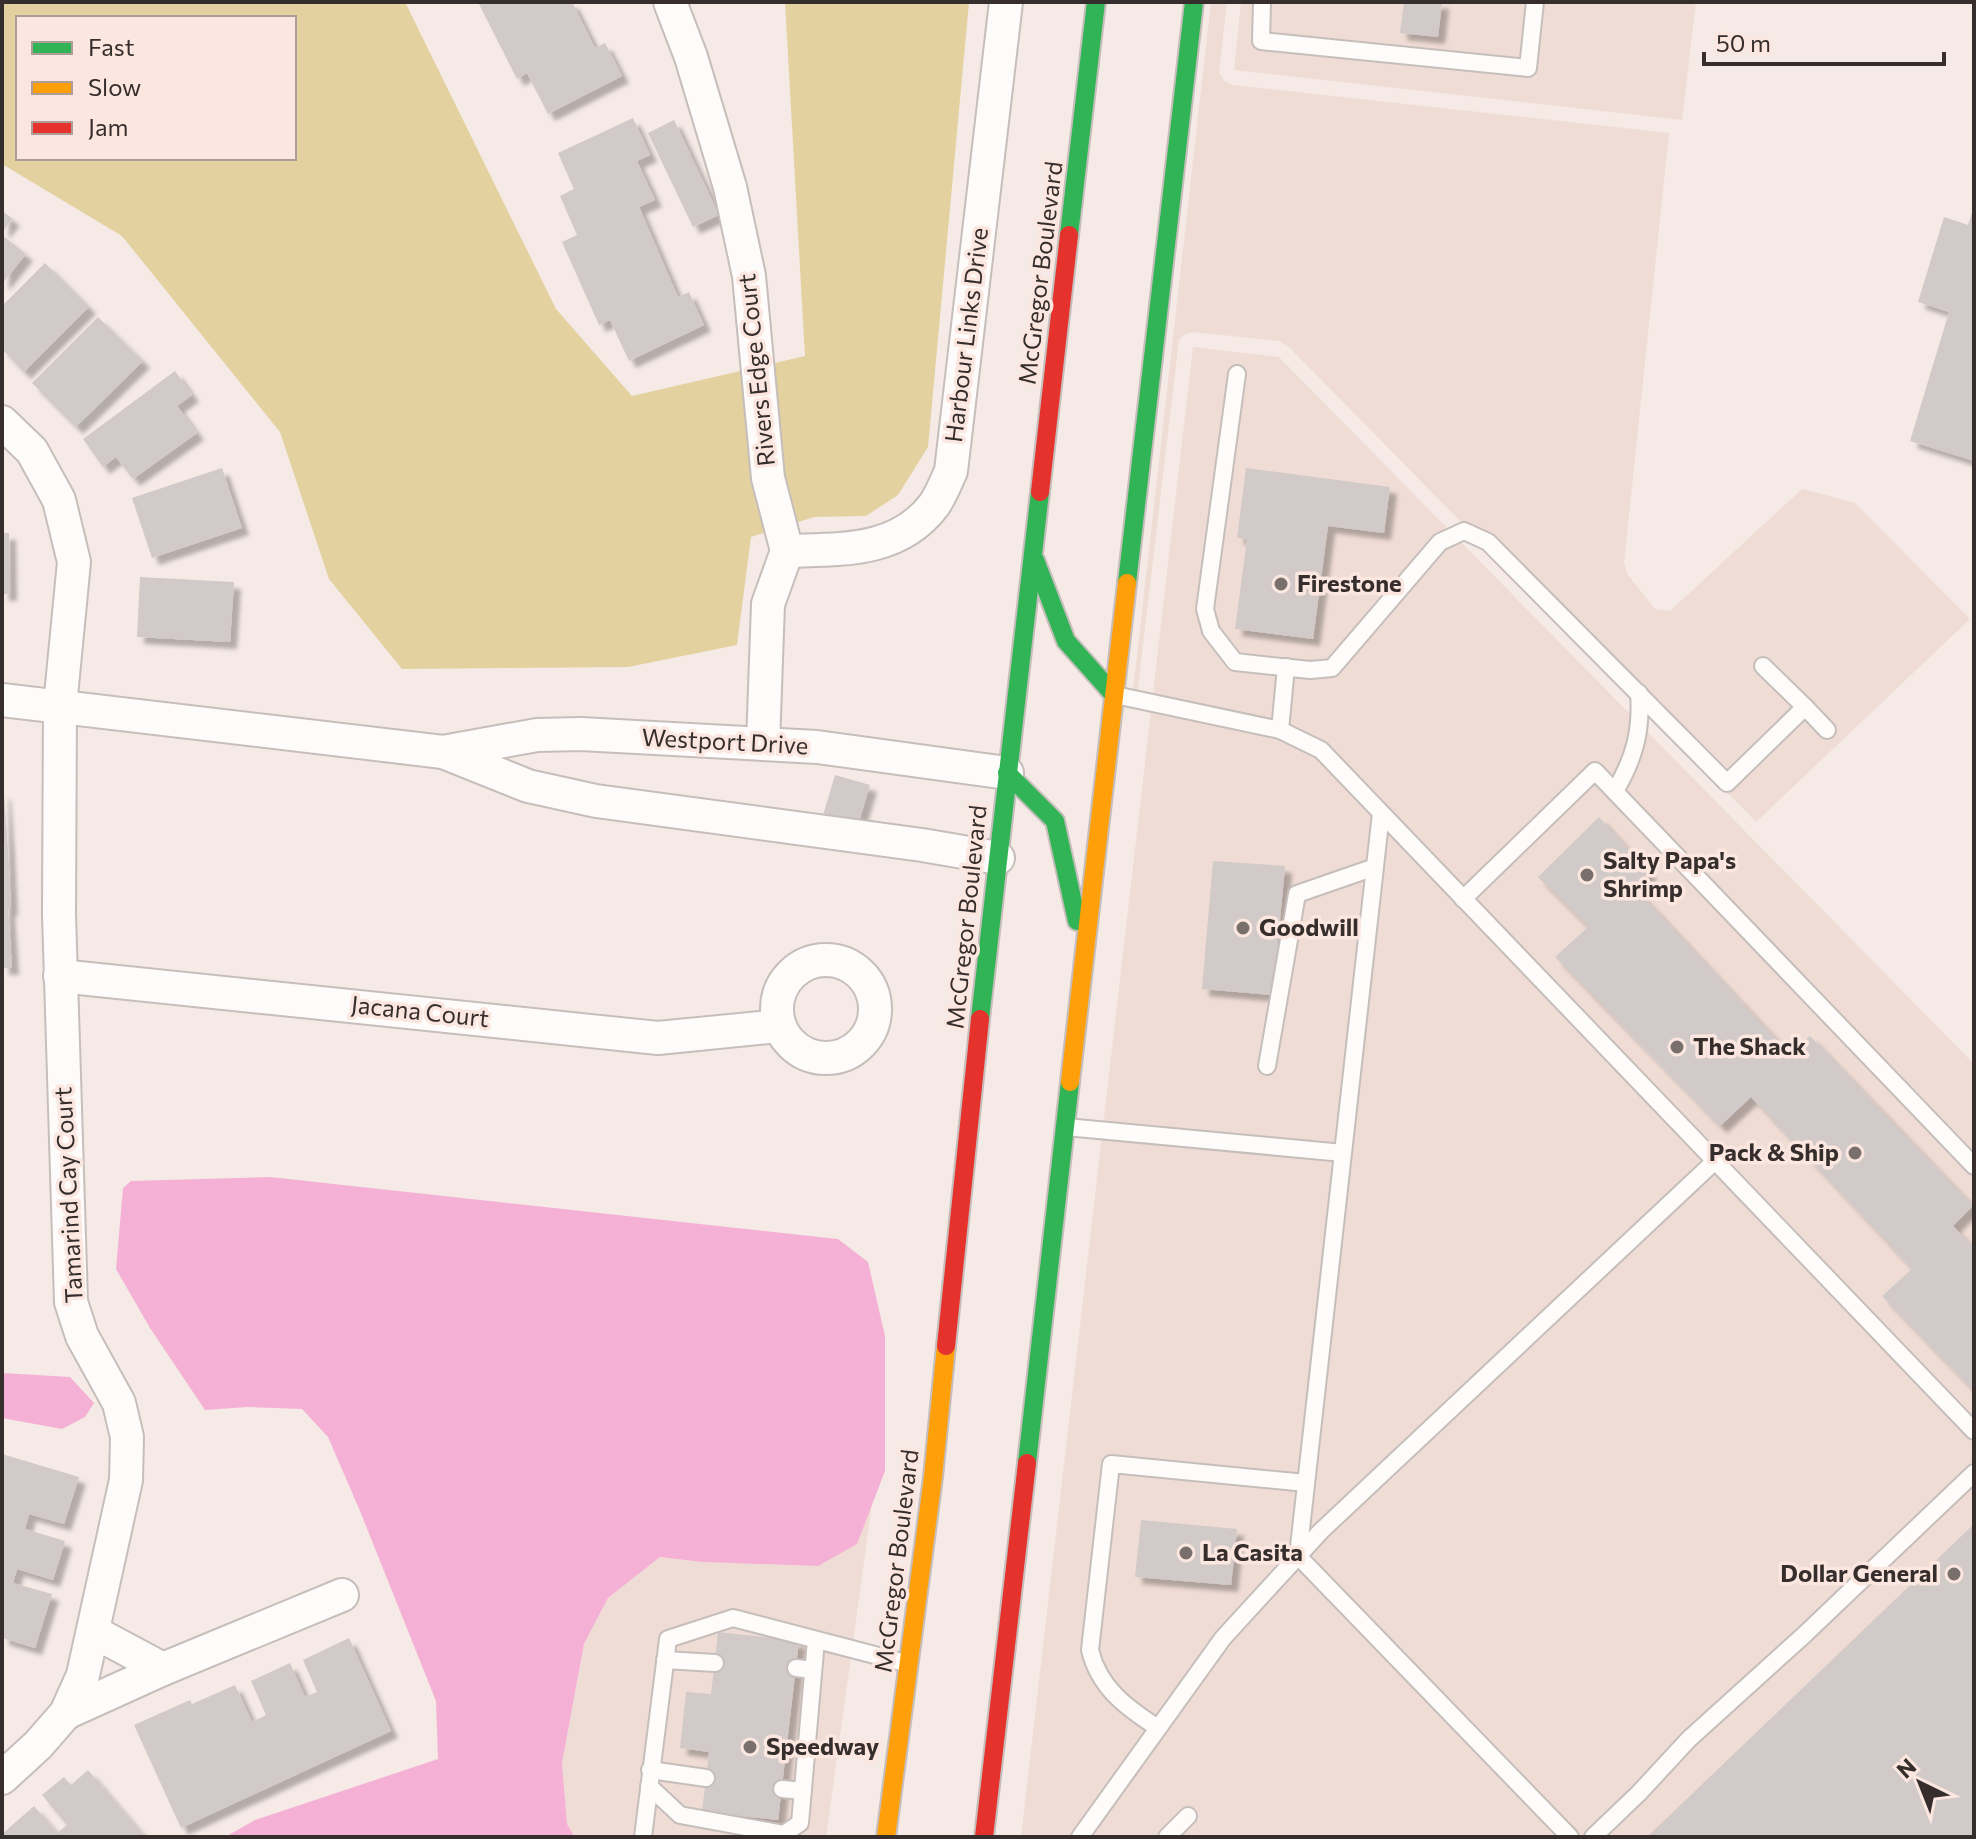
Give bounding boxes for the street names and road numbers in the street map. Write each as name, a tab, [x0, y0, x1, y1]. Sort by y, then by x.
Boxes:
street label: McGregor Boulevard	[1011, 159, 1068, 386]
street label: Harbour Links Drive	[938, 226, 993, 444]
street label: Rivers Edge Court	[731, 272, 780, 468]
street label: Westport Drive	[641, 722, 809, 759]
street label: McGregor Boulevard	[939, 804, 992, 1030]
street label: Jacana Court	[350, 989, 491, 1032]
street label: Tamarind Cay Court	[47, 1086, 88, 1304]
street label: McGregor Boulevard	[867, 1447, 924, 1674]

